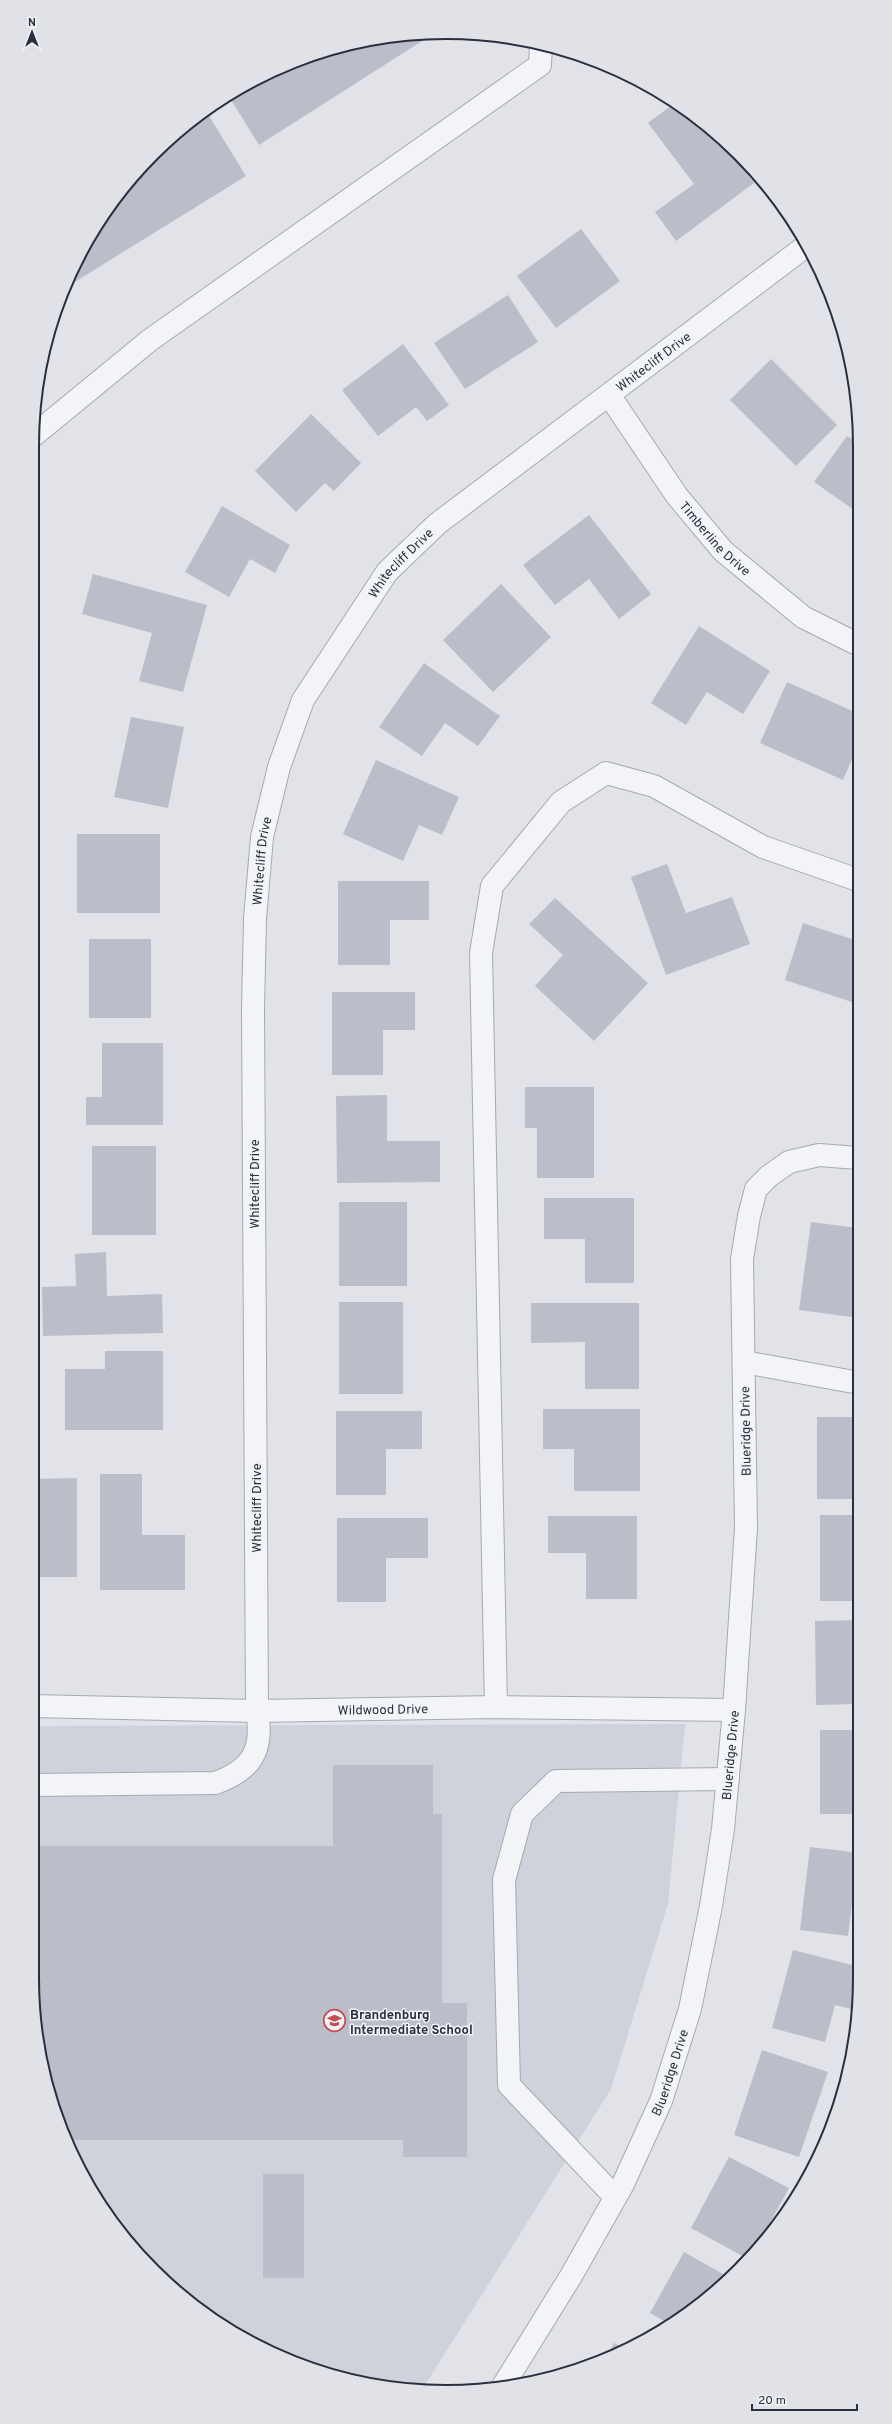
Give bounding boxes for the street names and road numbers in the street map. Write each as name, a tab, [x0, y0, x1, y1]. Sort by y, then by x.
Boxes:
street label: Whitecliff Drive	[614, 330, 695, 396]
street label: Timberline Drive	[675, 499, 753, 580]
street label: Whitecliff Drive	[366, 526, 438, 602]
street label: Whitecliff Drive	[250, 815, 277, 906]
street label: Whitecliff Drive	[248, 1139, 264, 1229]
street label: Blueridge Drive	[738, 1386, 756, 1476]
street label: Whitecliff Drive	[250, 1463, 266, 1553]
street label: Wildwood Drive	[338, 1702, 428, 1720]
street label: Blueridge Drive	[720, 1710, 744, 1801]
street label: Blueridge Drive	[649, 2028, 693, 2119]

